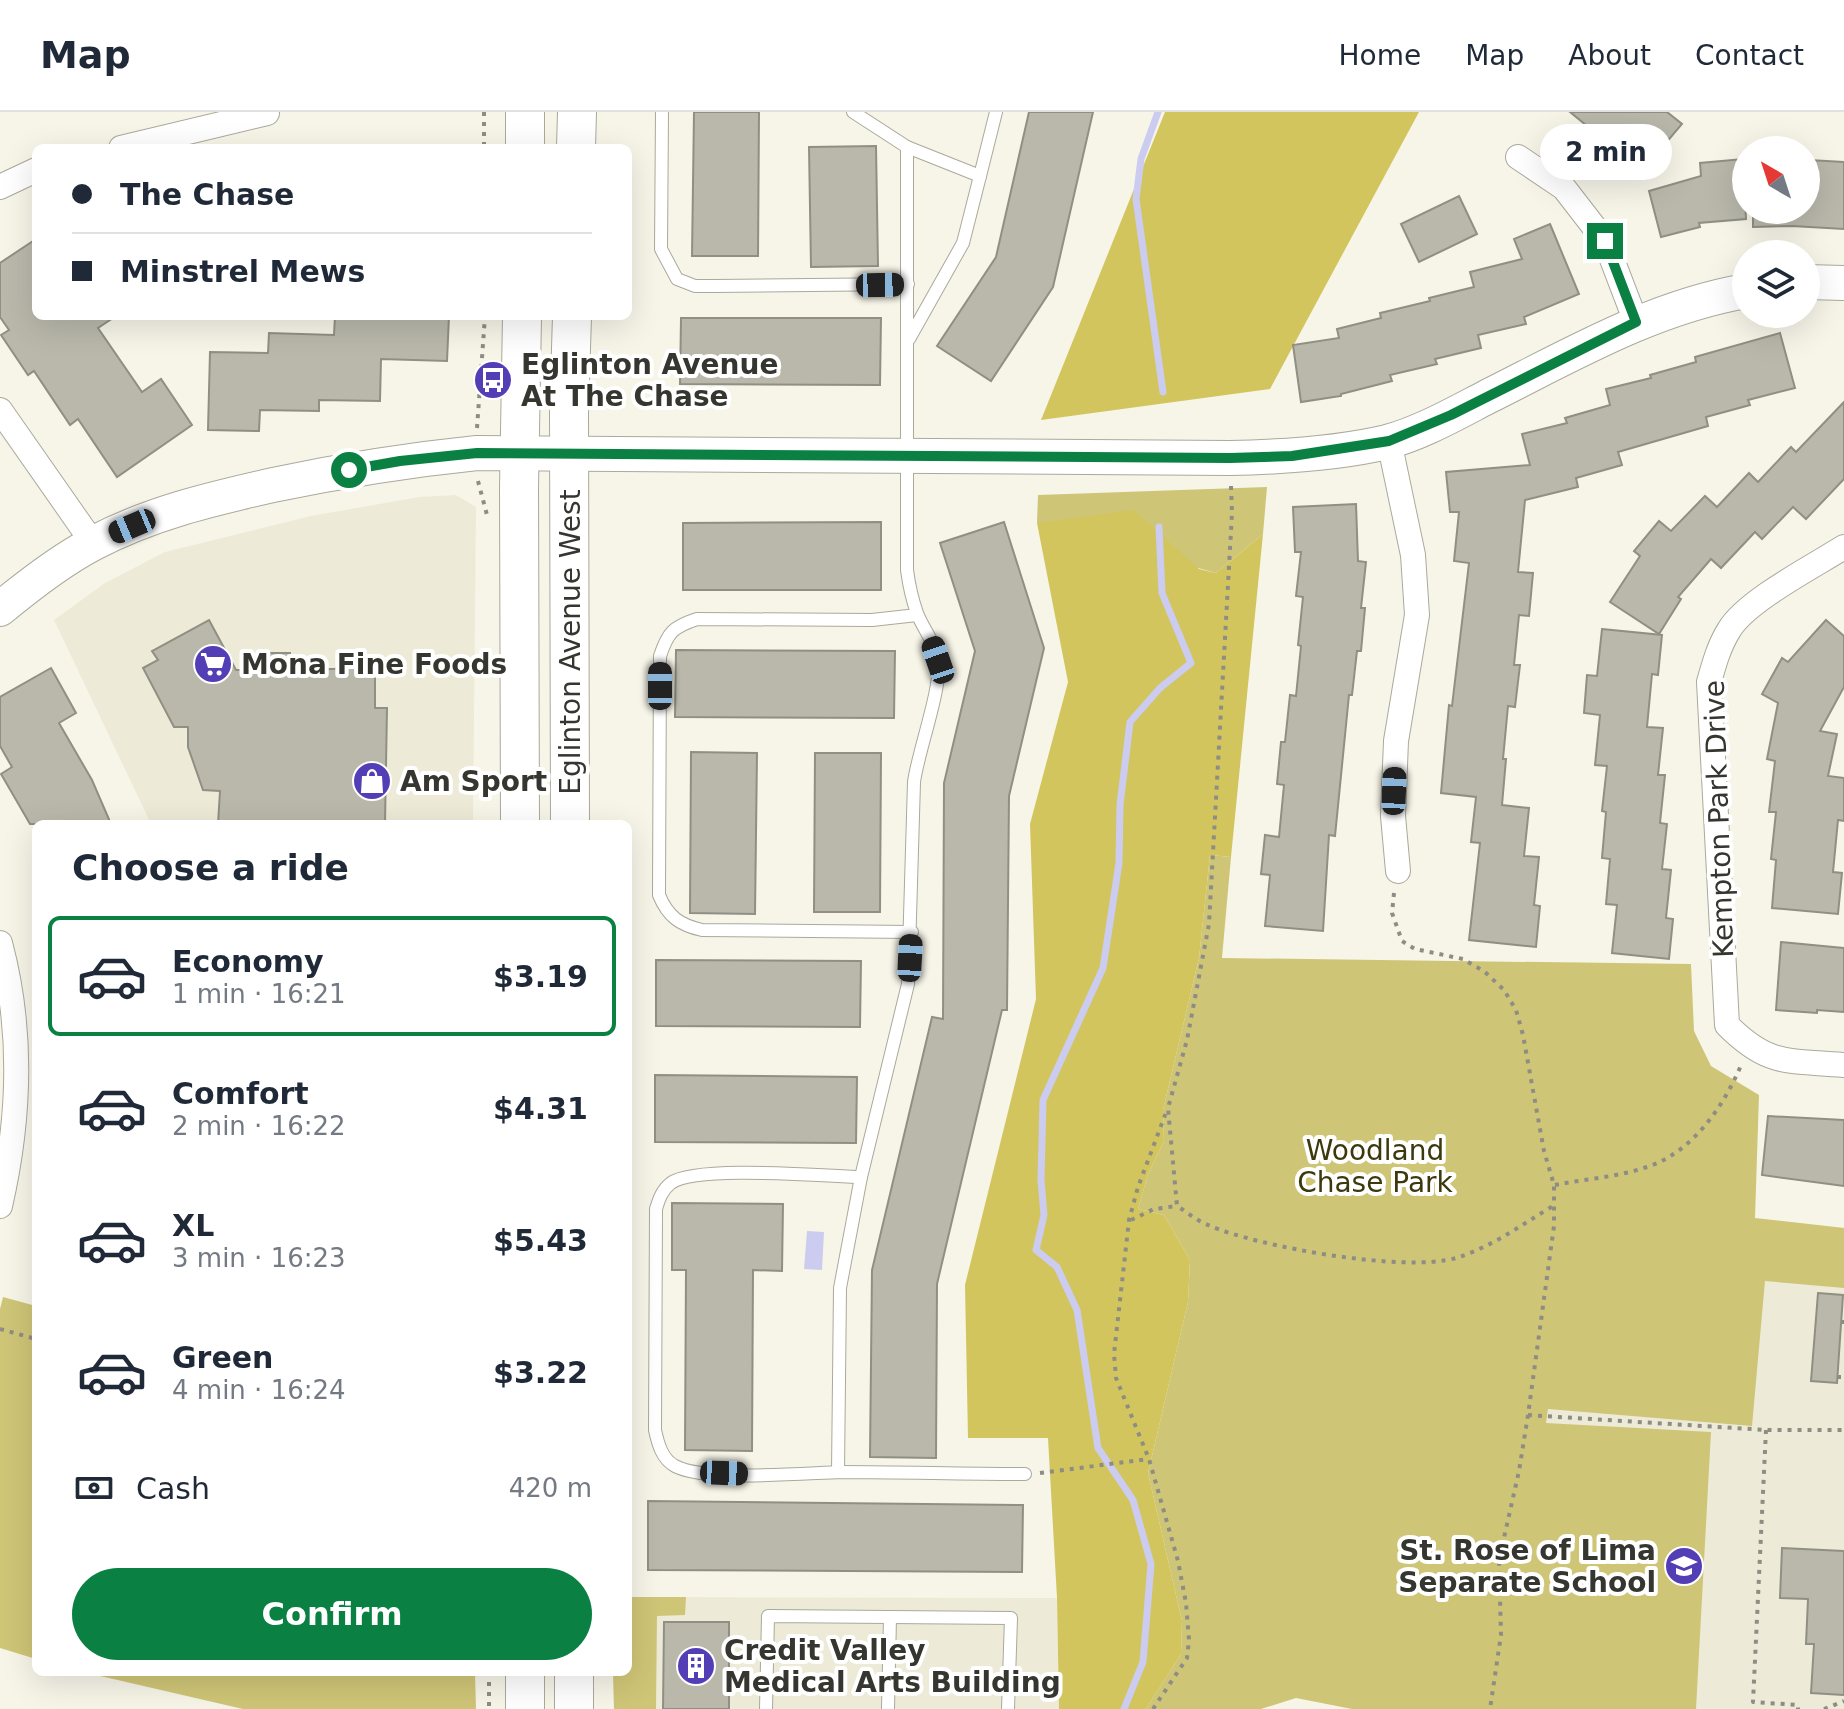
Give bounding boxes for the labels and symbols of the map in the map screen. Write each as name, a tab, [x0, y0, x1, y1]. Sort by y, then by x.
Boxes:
callout: 2 min	[1539, 125, 1671, 181]
north arrow	[1732, 136, 1820, 224]
route end	[1587, 223, 1623, 259]
car	[856, 273, 904, 297]
place label: Eglinton Avenue At The Chase	[521, 348, 778, 413]
bus stop icon: Eglinton Avenue At The Chase	[472, 359, 514, 401]
route start	[331, 452, 367, 488]
street label: Eglinton Avenue West	[554, 489, 587, 795]
car	[105, 506, 159, 546]
car	[919, 633, 957, 687]
supermarket icon: Mona Fine Foods	[192, 643, 234, 685]
place label: Mona Fine Foods	[241, 648, 507, 681]
car	[648, 662, 672, 710]
street label: Kempton Park Drive	[1698, 679, 1740, 959]
shop icon: Am Sport	[351, 760, 393, 802]
place label: Am Sport	[400, 765, 547, 798]
car	[1381, 767, 1407, 815]
car	[897, 933, 923, 983]
park label: Woodland Chase Park	[1297, 1134, 1454, 1199]
car	[700, 1460, 748, 1486]
place label: St. Rose of Lima Separate School	[1398, 1534, 1656, 1599]
school or university icon: St. Rose of Lima Separate School	[1663, 1545, 1705, 1587]
place label: Credit Valley Medical Arts Building	[724, 1634, 1061, 1699]
building icon: Credit Valley Medical Arts Building	[675, 1645, 717, 1687]

